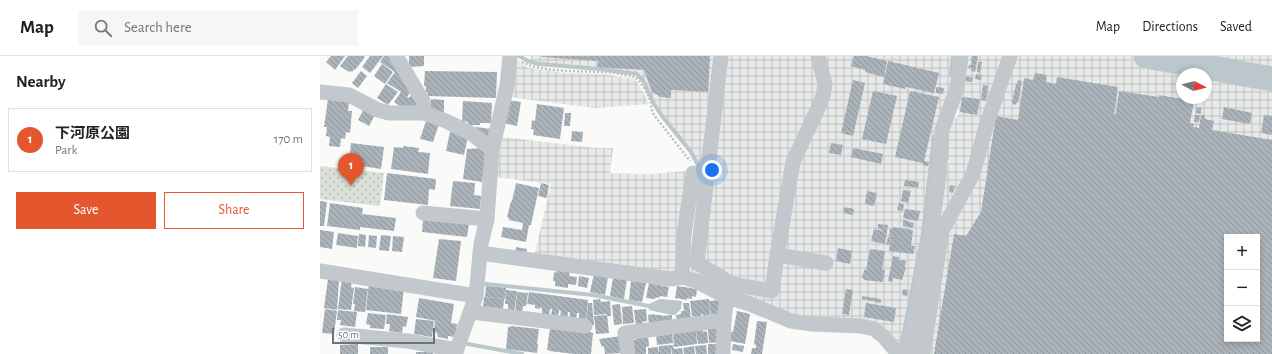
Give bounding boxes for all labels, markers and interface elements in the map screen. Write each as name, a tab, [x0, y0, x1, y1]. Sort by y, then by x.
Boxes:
search box	[78, 10, 358, 46]
icon: search	[92, 17, 114, 39]
text: Map	[20, 18, 54, 37]
text: Search here	[124, 20, 192, 35]
text: Map	[1096, 20, 1120, 34]
text: Directions	[1142, 20, 1198, 34]
text: Saved	[1220, 20, 1252, 34]
north arrow	[1176, 68, 1212, 104]
text: Nearby	[16, 73, 66, 90]
text: 下河原公園	[55, 126, 130, 141]
text: 1	[28, 133, 32, 146]
text: 170 m	[274, 133, 303, 146]
text: Park	[55, 144, 77, 157]
pin: 1	[338, 153, 364, 186]
your location	[702, 160, 722, 180]
button: Save	[16, 192, 156, 229]
button: Share	[164, 192, 304, 229]
map controls	[1224, 234, 1260, 342]
button: +	[1224, 234, 1260, 270]
button: −	[1224, 270, 1260, 306]
button: layers	[1224, 306, 1260, 342]
scale bar	[332, 326, 435, 345]
text: 50 m	[338, 329, 359, 340]

